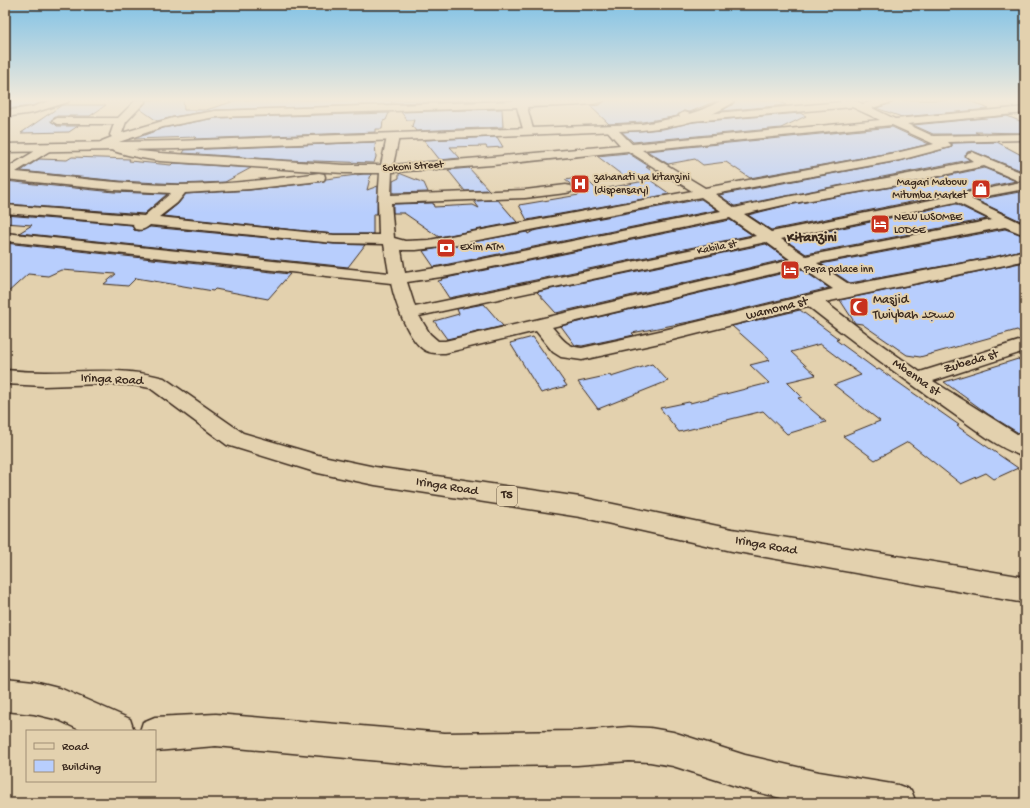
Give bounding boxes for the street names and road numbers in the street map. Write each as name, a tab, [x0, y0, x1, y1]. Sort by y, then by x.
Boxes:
street label: Sokoni Street	[382, 159, 445, 175]
street label: Kabila st	[696, 238, 739, 258]
street label: wamoma st	[745, 294, 811, 324]
street label: Zubeda st	[942, 346, 1002, 377]
street label: Mbenna st	[889, 356, 944, 401]
street label: Iringa Road	[80, 371, 145, 389]
street label: Iringa Road	[415, 475, 481, 500]
road number: T5	[497, 486, 517, 506]
street label: Iringa Road	[734, 533, 800, 559]

